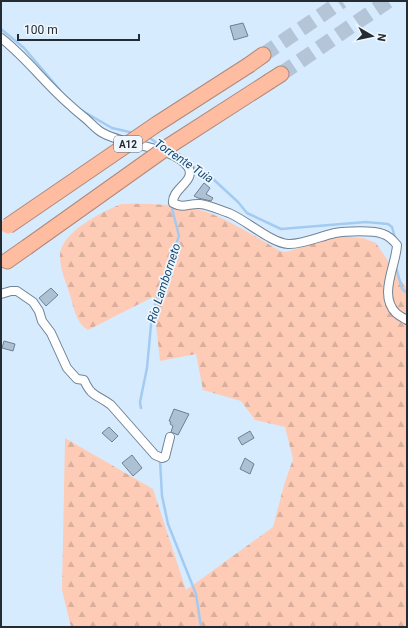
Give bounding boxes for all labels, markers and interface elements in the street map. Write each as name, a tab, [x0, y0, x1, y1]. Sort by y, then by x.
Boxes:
scale bar	[18, 16, 139, 42]
north arrow	[352, 16, 392, 56]
text: 100 m	[24, 23, 58, 37]
text: N	[374, 33, 388, 43]
road number: A12	[114, 136, 142, 152]
water label: Torrente Tuia	[152, 136, 216, 186]
water label: Rio Lamborneto	[145, 241, 184, 324]

